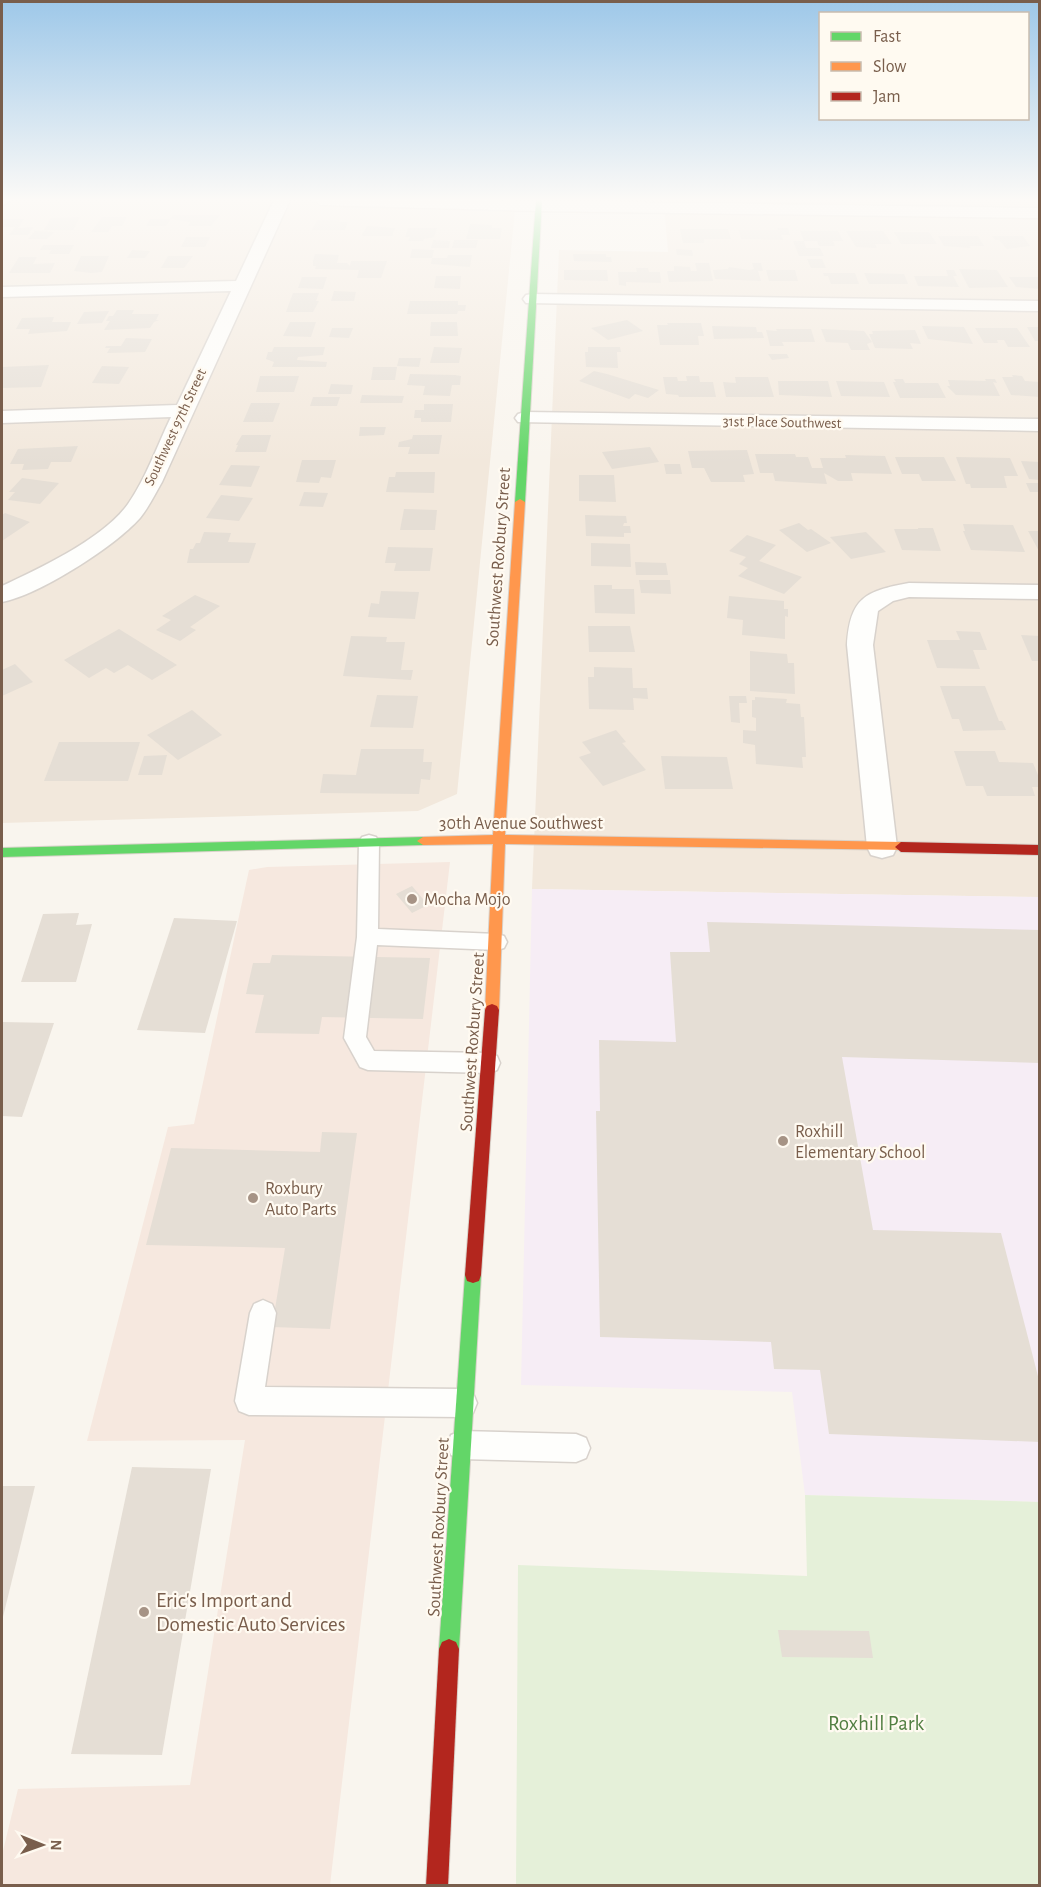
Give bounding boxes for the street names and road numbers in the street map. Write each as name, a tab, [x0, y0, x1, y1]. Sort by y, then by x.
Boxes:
street label: Southwest 97th Street	[142, 366, 209, 488]
street label: 31st Place Southwest	[722, 414, 842, 431]
street label: Southwest Roxbury Street	[484, 467, 514, 647]
street label: 30th Avenue Southwest	[439, 815, 603, 833]
street label: Southwest Roxbury Street	[458, 952, 488, 1132]
street label: Southwest Roxbury Street	[425, 1437, 453, 1617]

